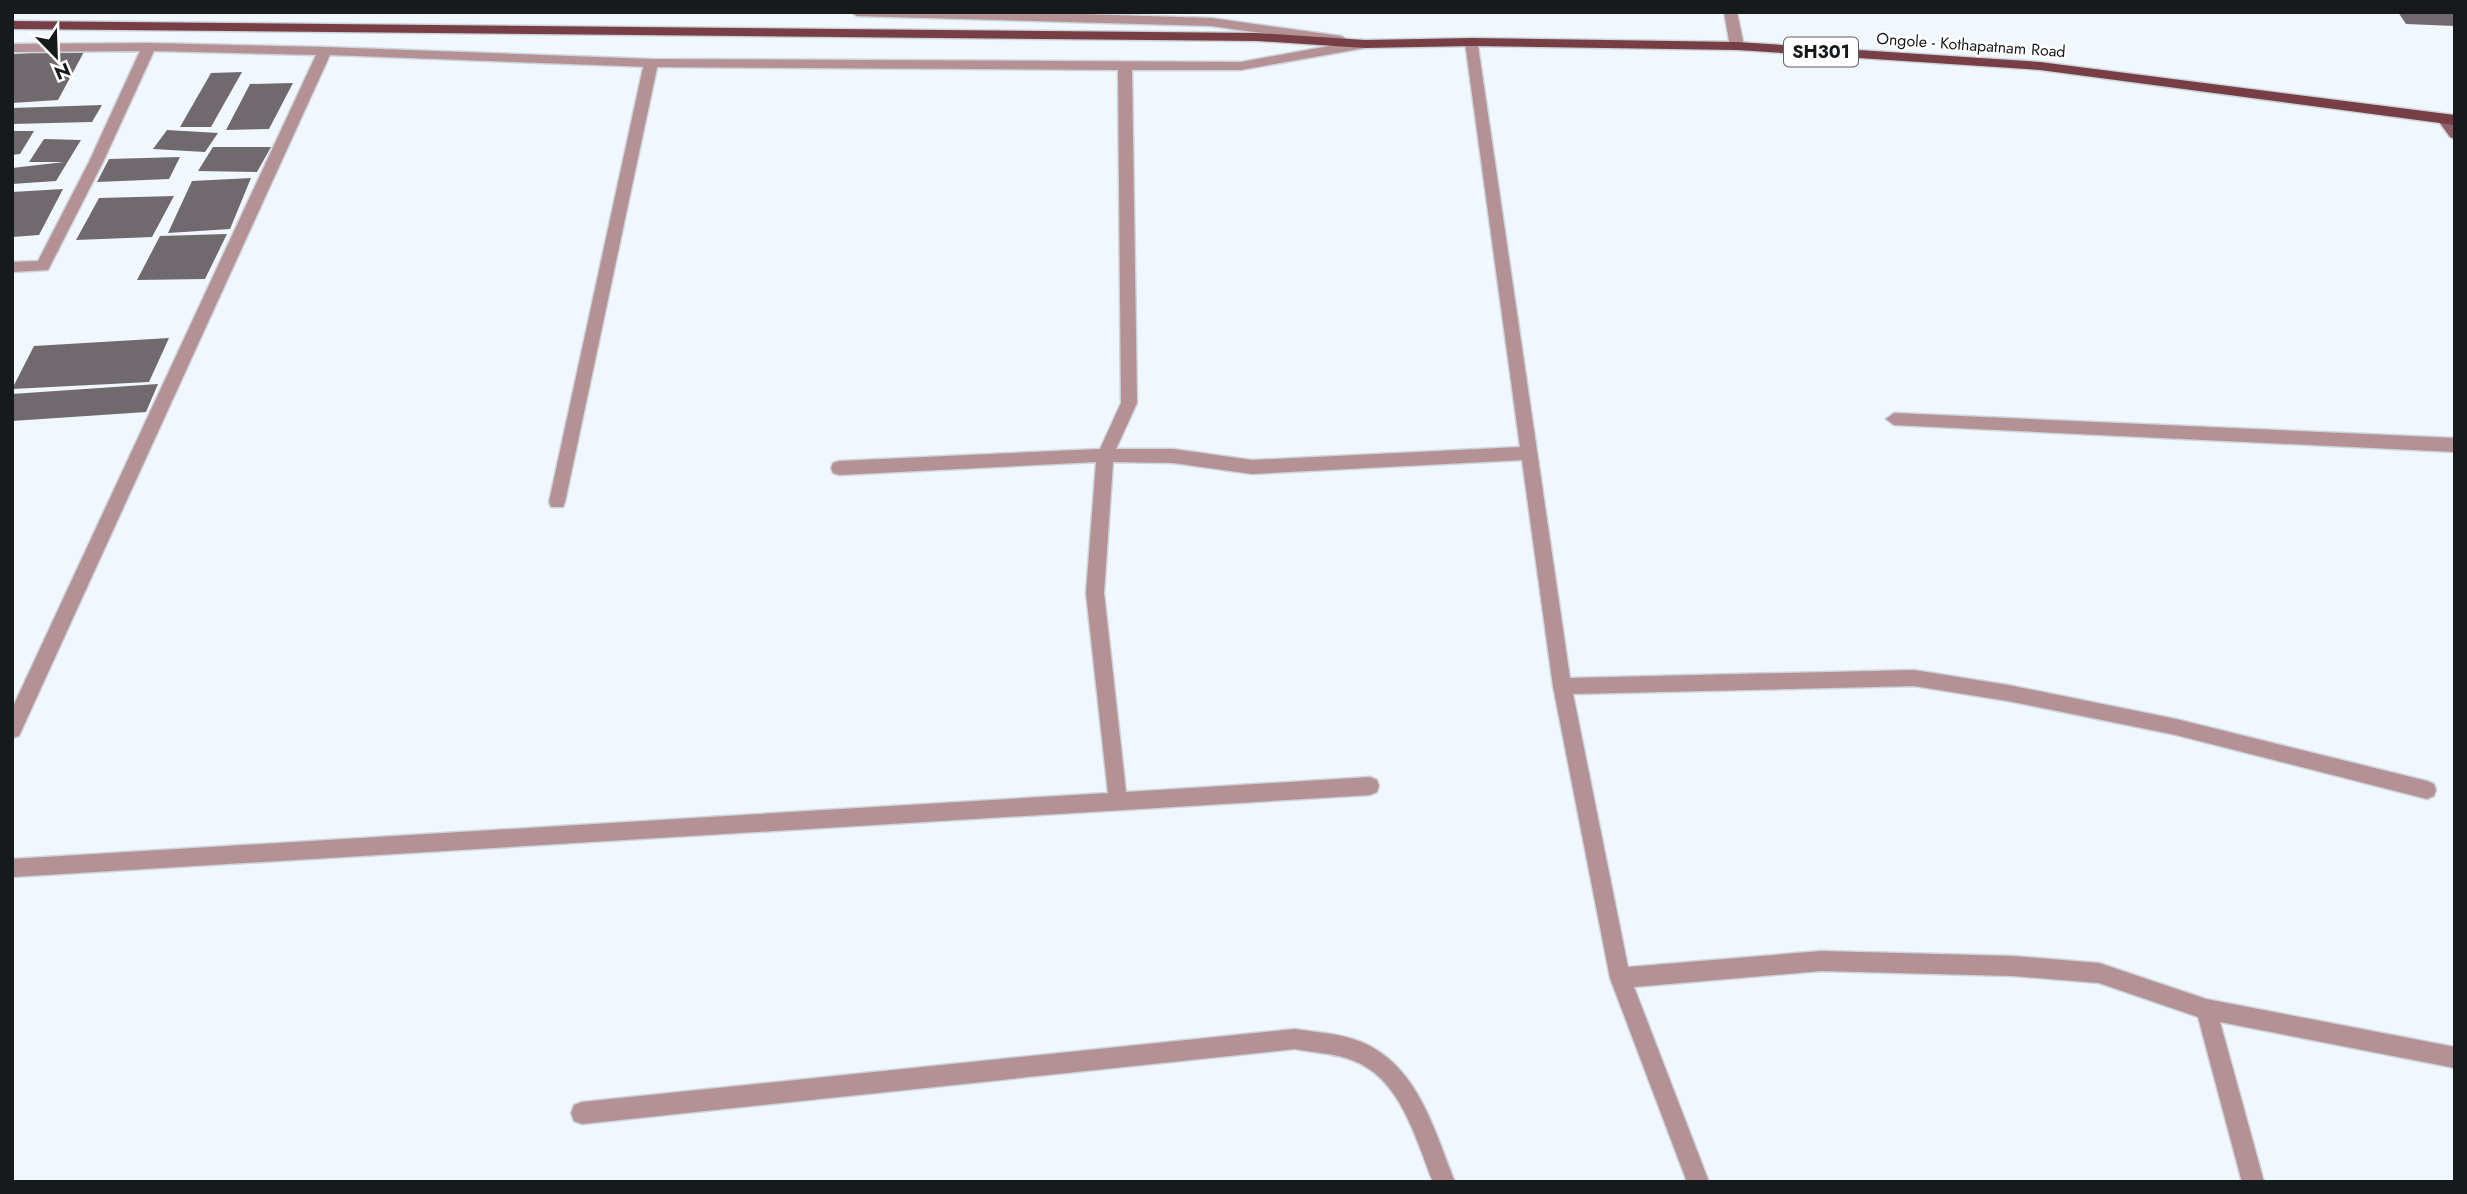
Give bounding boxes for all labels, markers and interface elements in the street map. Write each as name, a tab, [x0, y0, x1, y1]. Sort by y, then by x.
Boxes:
north arrow	[21, 21, 91, 91]
street label: Ongole - Kothapatnam Road	[1876, 27, 2066, 63]
road number: SH301	[1784, 38, 1858, 66]
text: N	[50, 56, 75, 87]

